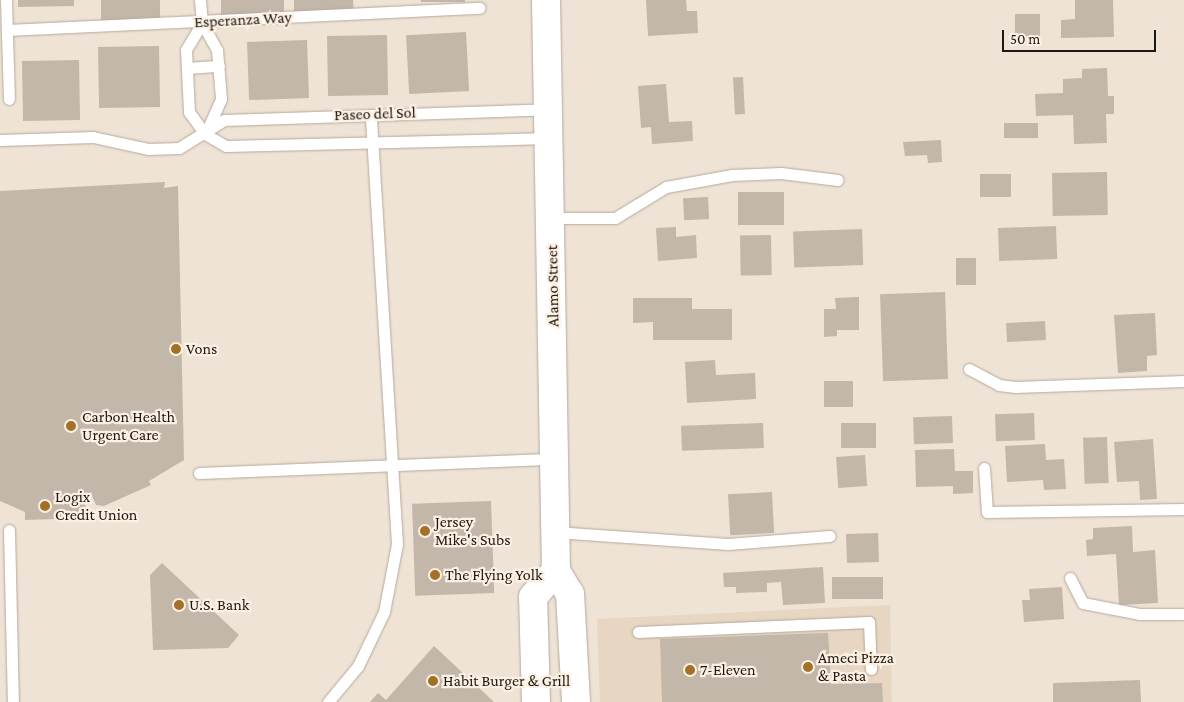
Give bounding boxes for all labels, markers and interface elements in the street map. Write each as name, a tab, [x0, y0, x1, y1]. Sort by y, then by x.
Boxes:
street label: Esperanza Way	[194, 8, 292, 32]
scale bar	[1004, 20, 1158, 52]
text: 50 m	[1010, 31, 1040, 47]
street label: Paseo del Sol	[334, 103, 416, 125]
street label: Alamo Street	[543, 245, 563, 327]
place label: Vons	[186, 339, 217, 359]
marker: Vons	[170, 343, 182, 355]
place label: Carbon Health Urgent Care	[82, 407, 175, 445]
marker: Carbon Health Urgent Care	[64, 419, 78, 433]
place label: Logix Credit Union	[55, 487, 137, 525]
marker: Logix Credit Union	[39, 500, 51, 512]
place label: Jersey Mike's Subs	[435, 512, 510, 550]
marker: Jersey Mike's Subs	[419, 525, 431, 537]
place label: The Flying Yolk	[445, 565, 543, 585]
marker: The Flying Yolk	[429, 569, 441, 581]
place label: U.S. Bank	[189, 595, 249, 615]
marker: U.S. Bank	[173, 599, 185, 611]
place label: Ameci Pizza & Pasta	[818, 648, 894, 686]
place label: 7-Eleven	[700, 660, 756, 680]
marker: Ameci Pizza & Pasta	[802, 661, 814, 673]
marker: 7-Eleven	[684, 664, 696, 676]
place label: Habit Burger & Grill	[443, 671, 570, 691]
marker: Habit Burger & Grill	[427, 675, 439, 687]

